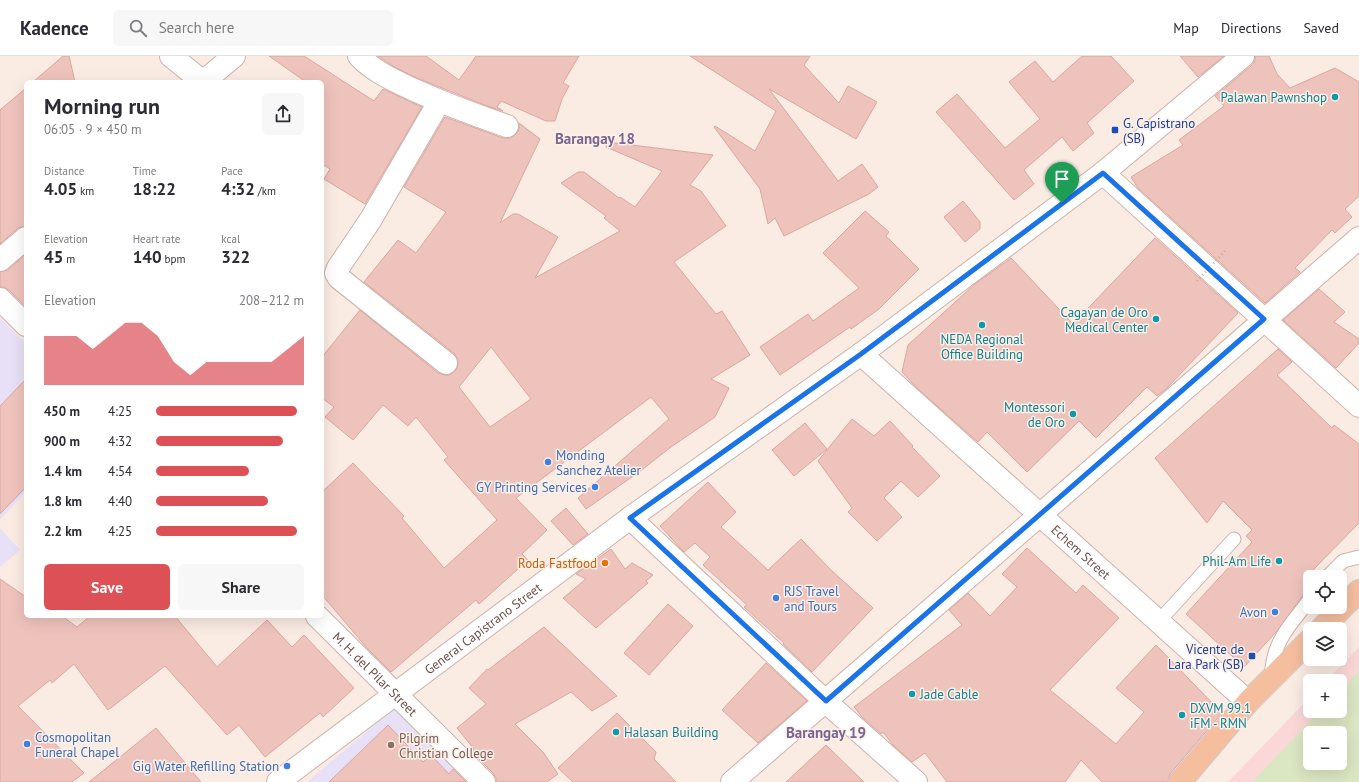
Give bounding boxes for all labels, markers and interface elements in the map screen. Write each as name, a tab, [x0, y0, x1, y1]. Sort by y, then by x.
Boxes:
search box	[113, 10, 393, 46]
text: Kadence	[20, 16, 89, 40]
icon: search	[127, 17, 149, 39]
text: Search here	[159, 18, 234, 37]
text: Map	[1173, 19, 1199, 37]
text: Directions	[1221, 19, 1281, 37]
text: Saved	[1303, 19, 1339, 37]
place label: Palawan Pawnshop	[1220, 89, 1327, 106]
text: Morning run	[44, 92, 160, 120]
marker: Palawan Pawnshop	[1330, 92, 1340, 102]
button: share	[262, 93, 304, 135]
place label: G. Capistrano (SB)	[1123, 115, 1195, 147]
text: 06:05 · 9 × 450 m	[44, 121, 141, 138]
marker: G. Capistrano (SB)	[1110, 125, 1120, 135]
district label: Barangay 18	[555, 129, 635, 148]
pin	[1045, 162, 1079, 203]
text: Distance	[44, 164, 84, 178]
text: Time	[133, 164, 156, 178]
text: Pace	[221, 164, 243, 178]
icon: arrive	[1051, 168, 1073, 190]
text: 4.05	[44, 178, 77, 200]
text: 18:22	[133, 178, 176, 200]
text: 4:32	[221, 178, 255, 200]
text: km	[77, 184, 94, 198]
text: /km	[255, 184, 276, 198]
text: Elevation	[44, 232, 88, 246]
text: Heart rate	[133, 232, 180, 246]
text: kcal	[221, 232, 240, 246]
text: 45	[44, 246, 63, 268]
text: 140	[133, 246, 162, 268]
text: 322	[221, 246, 250, 268]
text: m	[63, 252, 75, 266]
text: bpm	[162, 252, 185, 266]
text: Elevation	[44, 292, 96, 309]
text: 208–212 m	[239, 292, 304, 309]
place label: Cagayan de Oro Medical Center	[1060, 304, 1149, 336]
marker: Cagayan de Oro Medical Center	[1151, 314, 1161, 324]
marker: NEDA Regional Office Building	[977, 320, 987, 330]
place label: NEDA Regional Office Building	[941, 331, 1024, 363]
place label: Montessori de Oro	[1004, 399, 1065, 431]
text: 450 m	[44, 403, 80, 420]
text: 4:25	[108, 403, 132, 420]
marker: Montessori de Oro	[1068, 409, 1078, 419]
text: 900 m	[44, 433, 80, 450]
text: 4:32	[108, 433, 132, 450]
place label: Monding Sanchez Atelier	[556, 447, 642, 479]
marker: Monding Sanchez Atelier	[543, 457, 553, 467]
text: 1.4 km	[44, 463, 82, 480]
text: 4:54	[108, 463, 132, 480]
place label: GY Printing Services	[476, 479, 587, 496]
marker: GY Printing Services	[590, 482, 600, 492]
text: 1.8 km	[44, 493, 82, 510]
text: 4:40	[108, 493, 132, 510]
street label: Echem Street	[1048, 521, 1115, 583]
text: 2.2 km	[44, 523, 82, 540]
text: 4:25	[108, 523, 132, 540]
place label: Phil-Am Life	[1202, 553, 1271, 570]
place label: Roda Fastfood	[518, 555, 597, 572]
marker: Phil-Am Life	[1274, 556, 1284, 566]
marker: Roda Fastfood	[600, 558, 610, 568]
button: Save	[44, 564, 170, 610]
button: Share	[178, 564, 304, 610]
map controls	[1303, 570, 1347, 770]
button: locate	[1303, 570, 1347, 614]
street label: General Capistrano Street	[421, 579, 545, 678]
place label: RJS Travel and Tours	[784, 583, 839, 615]
marker: RJS Travel and Tours	[771, 593, 781, 603]
place label: Avon	[1240, 604, 1267, 621]
marker: Avon	[1270, 607, 1280, 617]
button: layers	[1303, 622, 1347, 666]
street label: M. H. del Pilar Street	[329, 628, 422, 720]
place label: Vicente de Lara Park (SB)	[1168, 641, 1244, 673]
marker: Vicente de Lara Park (SB)	[1247, 651, 1257, 661]
button: +	[1303, 674, 1347, 718]
place label: Jade Cable	[919, 686, 978, 703]
marker: Jade Cable	[907, 689, 917, 699]
place label: DXVM 99.1 iFM - RMN	[1190, 700, 1251, 732]
marker: DXVM 99.1 iFM - RMN	[1177, 710, 1187, 720]
district label: Barangay 19	[786, 723, 866, 742]
place label: Halasan Building	[624, 724, 718, 741]
button: −	[1303, 726, 1347, 770]
marker: Halasan Building	[611, 727, 621, 737]
place label: Cosmopolitan Funeral Chapel	[35, 729, 119, 761]
place label: Pilgrim Christian College	[399, 730, 493, 762]
marker: Cosmopolitan Funeral Chapel	[22, 739, 32, 749]
marker: Pilgrim Christian College	[386, 740, 396, 750]
place label: Gig Water Refilling Station	[133, 758, 279, 775]
marker: Gig Water Refilling Station	[282, 761, 292, 771]

